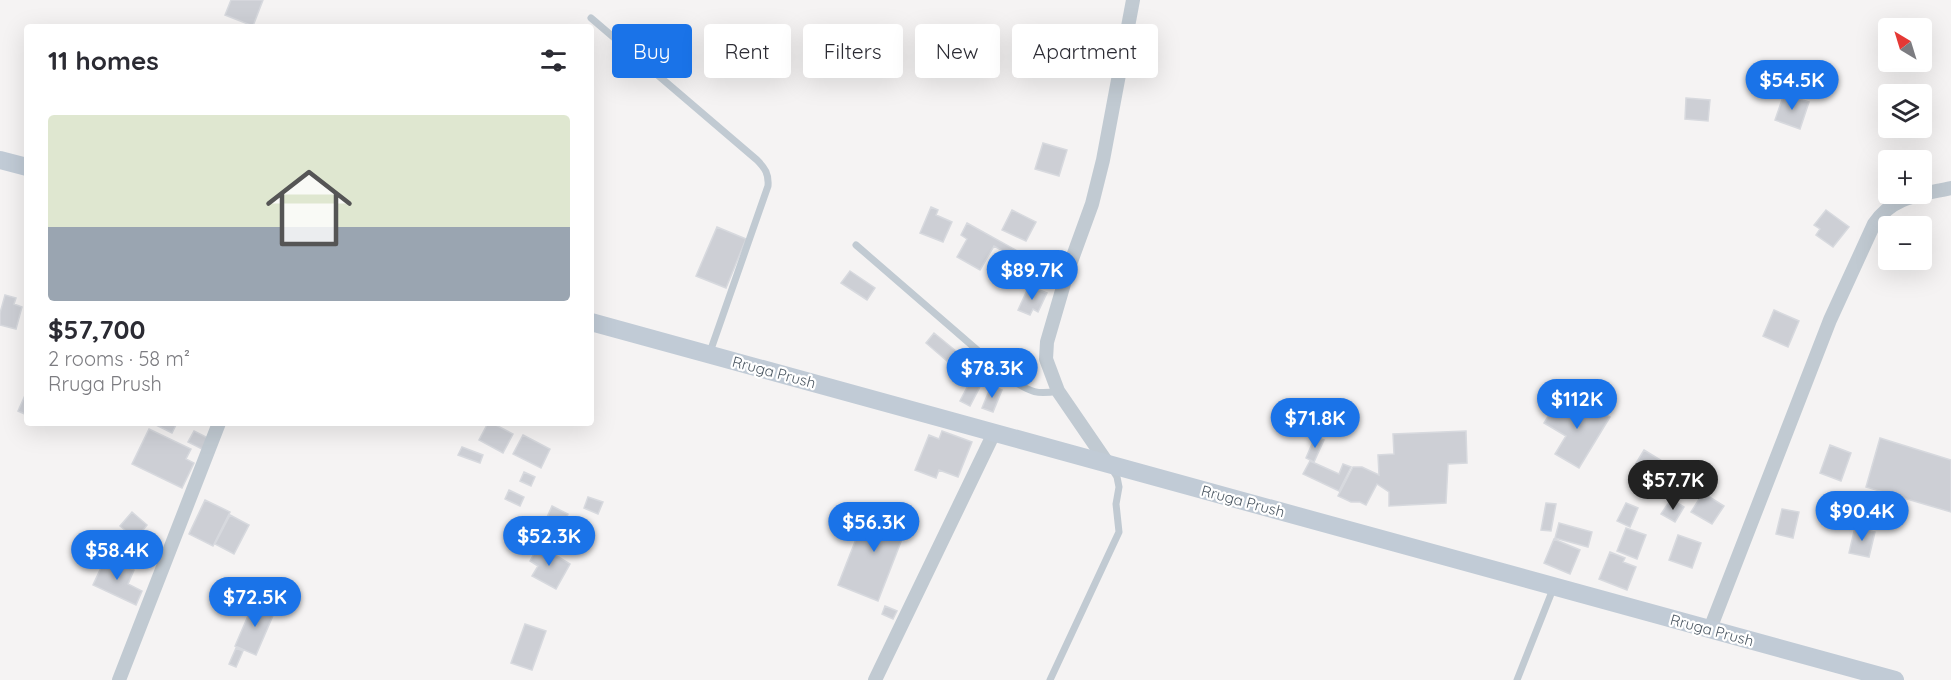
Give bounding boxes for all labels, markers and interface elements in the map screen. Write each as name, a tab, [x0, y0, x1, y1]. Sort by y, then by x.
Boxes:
north arrow	[1878, 18, 1932, 72]
map controls	[1878, 18, 1932, 270]
chip: Buy	[612, 24, 692, 78]
chip: Rent	[704, 24, 791, 78]
chip: Filters	[803, 24, 903, 78]
chip: New	[915, 24, 1000, 78]
chip: Apartment	[1012, 24, 1158, 78]
text: 11 homes	[48, 44, 159, 77]
icon: filters	[537, 44, 570, 77]
pin: $54.5K	[1743, 60, 1841, 111]
text: $54.5K	[1760, 67, 1824, 92]
button: layers	[1878, 84, 1932, 138]
button: +	[1878, 150, 1932, 204]
icon: home	[255, 154, 363, 262]
button: −	[1878, 216, 1932, 270]
pin: $89.7K	[983, 250, 1081, 301]
text: $89.7K	[1001, 257, 1063, 282]
text: $57,700	[48, 313, 145, 346]
text: 2 rooms · 58 m²	[48, 346, 190, 371]
pin: $78.3K	[943, 348, 1041, 399]
street label: Rruga Prush	[730, 352, 818, 392]
text: $78.3K	[961, 355, 1023, 380]
text: Rruga Prush	[48, 371, 162, 396]
pin: $112K	[1535, 379, 1619, 430]
text: $112K	[1551, 386, 1603, 411]
pin: $71.8K	[1266, 398, 1364, 449]
text: $71.8K	[1285, 405, 1345, 430]
pin: $57.7K	[1624, 460, 1722, 511]
text: $57.7K	[1642, 467, 1704, 492]
street label: Rruga Prush	[1199, 481, 1287, 521]
pin: $90.4K	[1813, 491, 1911, 542]
text: $90.4K	[1830, 498, 1894, 523]
pin: $56.3K	[825, 502, 923, 553]
text: $56.3K	[842, 509, 906, 534]
pin: $52.3K	[500, 516, 598, 567]
text: $52.3K	[517, 523, 581, 548]
pin: $58.4K	[68, 530, 166, 581]
text: $58.4K	[85, 537, 149, 562]
pin: $72.5K	[206, 577, 304, 628]
text: $72.5K	[223, 584, 287, 609]
street label: Rruga Prush	[1668, 610, 1756, 650]

